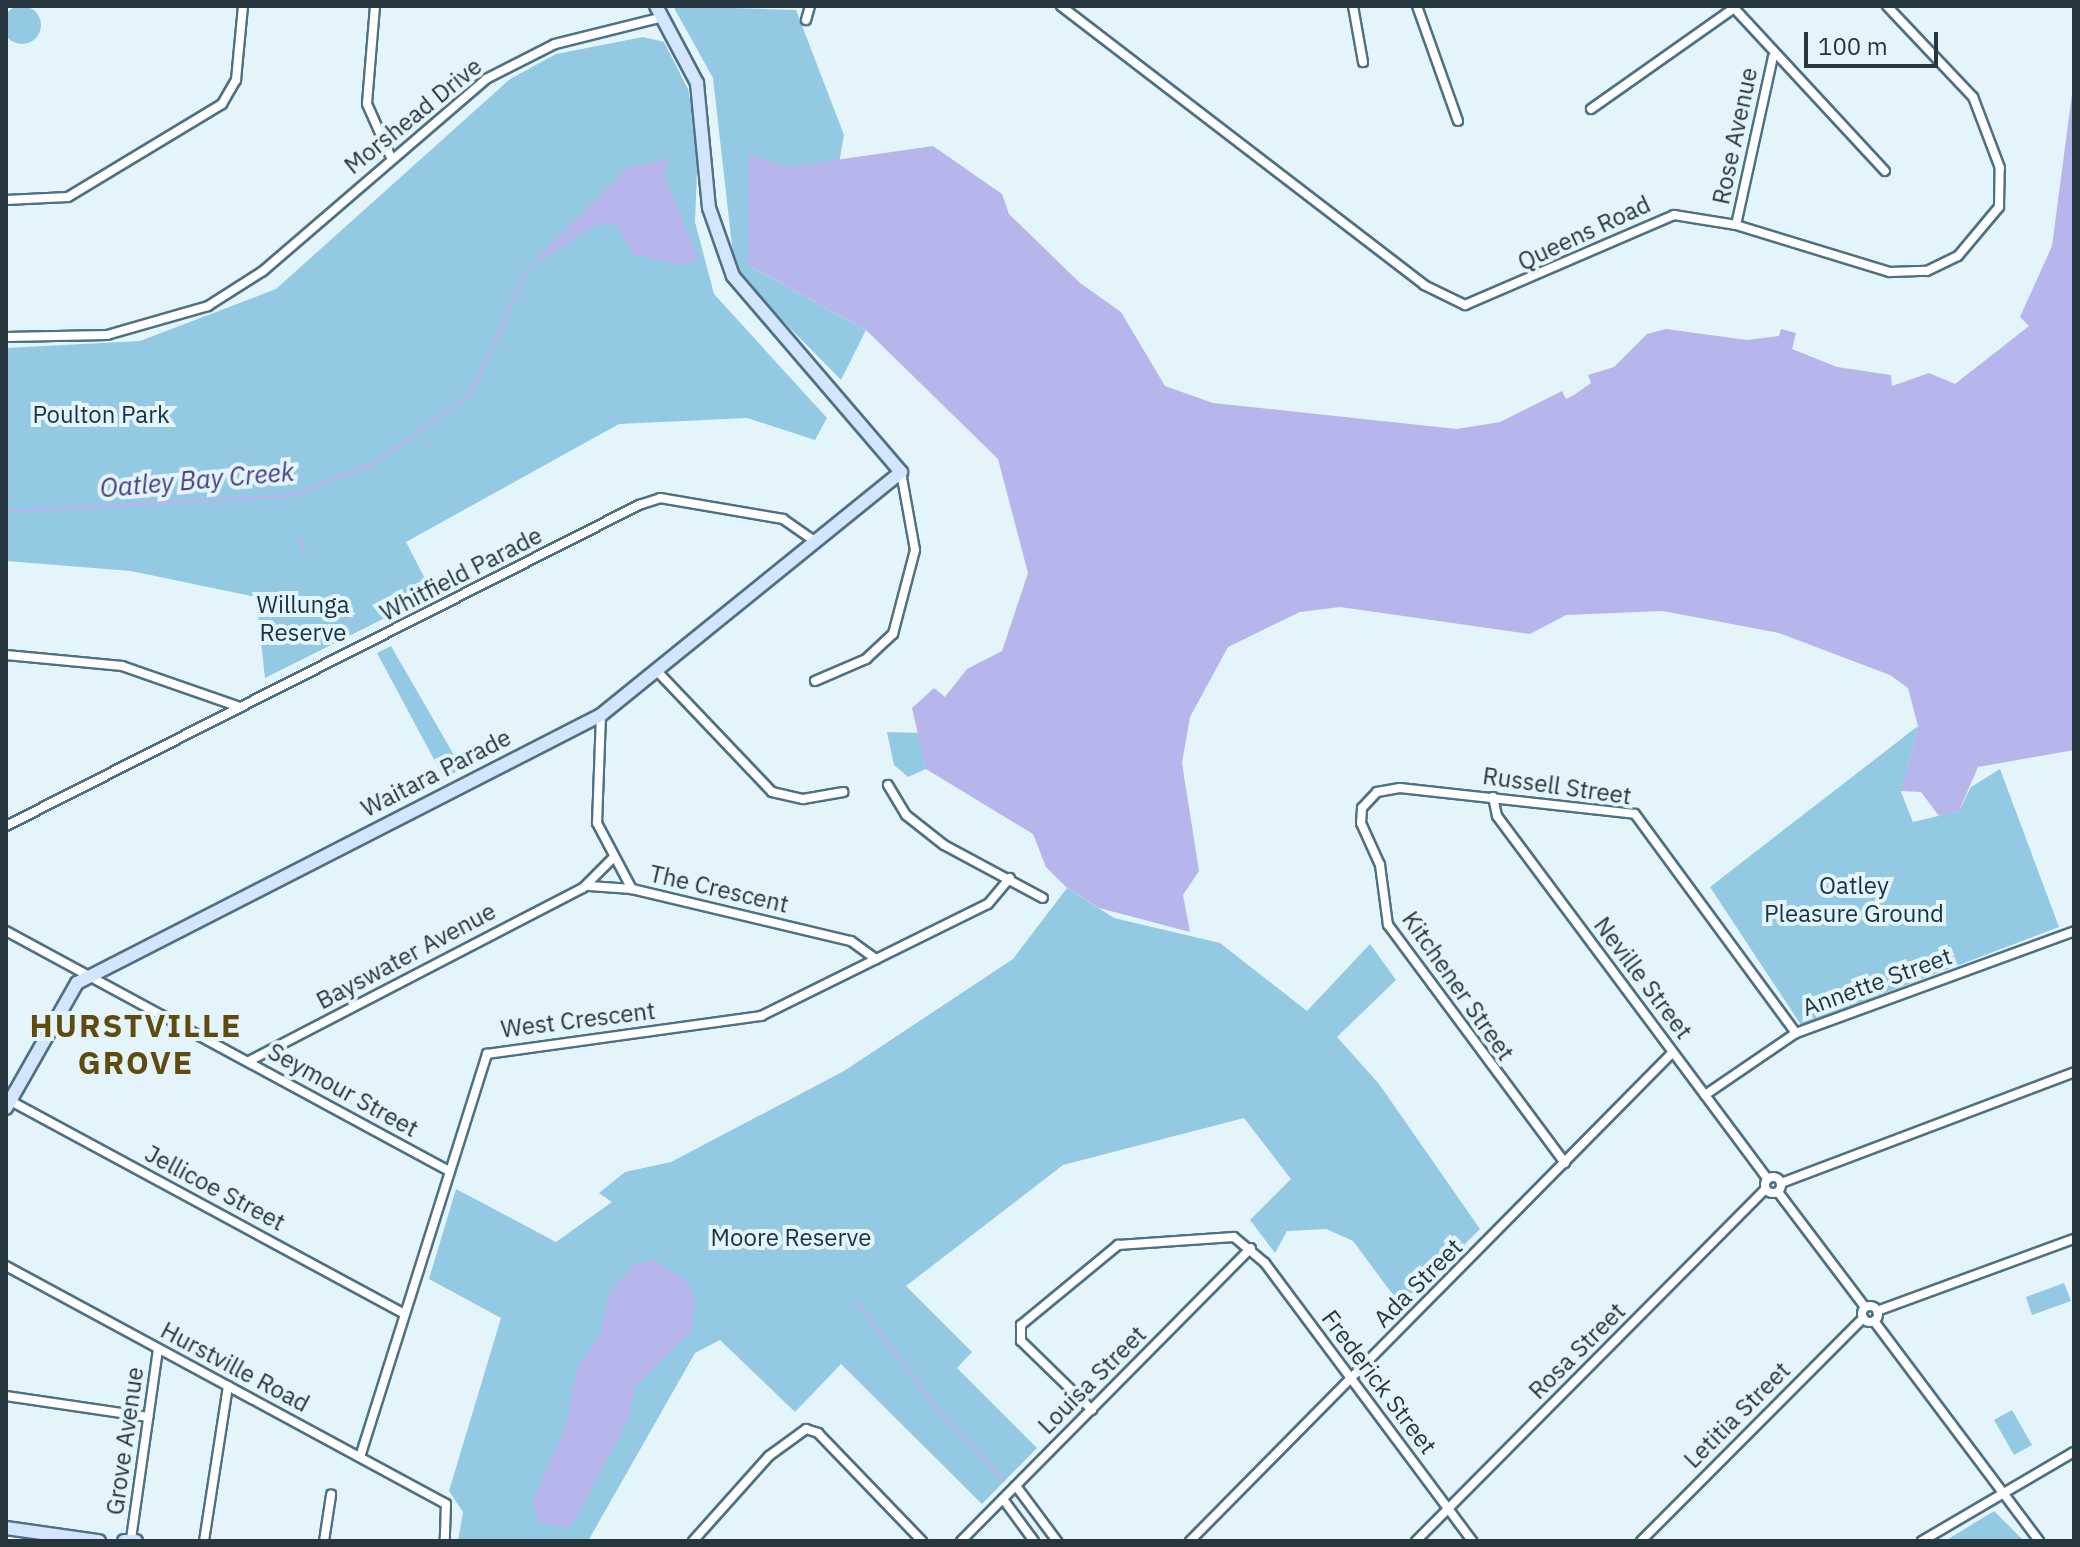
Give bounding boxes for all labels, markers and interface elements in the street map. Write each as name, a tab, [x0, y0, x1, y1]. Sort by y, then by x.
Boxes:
scale bar	[1808, 16, 1942, 66]
text: 100 m	[1818, 30, 1888, 62]
street label: Morshead Drive	[339, 52, 487, 180]
street label: Rose Avenue	[1706, 65, 1764, 207]
street label: Queens Road	[1513, 190, 1655, 276]
park label: Poulton Park	[32, 401, 170, 429]
water label: Oatley Bay Creek	[99, 456, 295, 504]
street label: Whitfield Parade	[375, 521, 547, 627]
park label: Willunga Reserve	[257, 591, 349, 647]
street label: Waitara Parade	[356, 723, 516, 823]
street label: Russell Street	[1481, 761, 1633, 811]
street label: The Crescent	[647, 859, 791, 919]
park label: Oatley Pleasure Ground	[1764, 872, 1944, 928]
street label: Bayswater Avenue	[311, 897, 501, 1015]
street label: Kitchener Street	[1396, 906, 1520, 1066]
street label: Neville Street	[1588, 911, 1698, 1045]
street label: Annette Street	[1798, 942, 1956, 1022]
street label: West Crescent	[499, 996, 657, 1044]
district label: HURSTVILLE GROVE	[30, 1007, 242, 1082]
street label: Seymour Street	[263, 1037, 423, 1143]
street label: Jellicoe Street	[140, 1139, 290, 1237]
park label: Moore Reserve	[711, 1224, 871, 1252]
street label: Ada Street	[1368, 1233, 1468, 1333]
street label: Rosa Street	[1523, 1297, 1631, 1405]
street label: Frederick Street	[1315, 1304, 1443, 1460]
street label: Hurstville Road	[156, 1316, 314, 1418]
street label: Louisa Street	[1032, 1320, 1152, 1440]
street label: Letitia Street	[1678, 1356, 1796, 1474]
street label: Grove Avenue	[100, 1365, 150, 1517]

